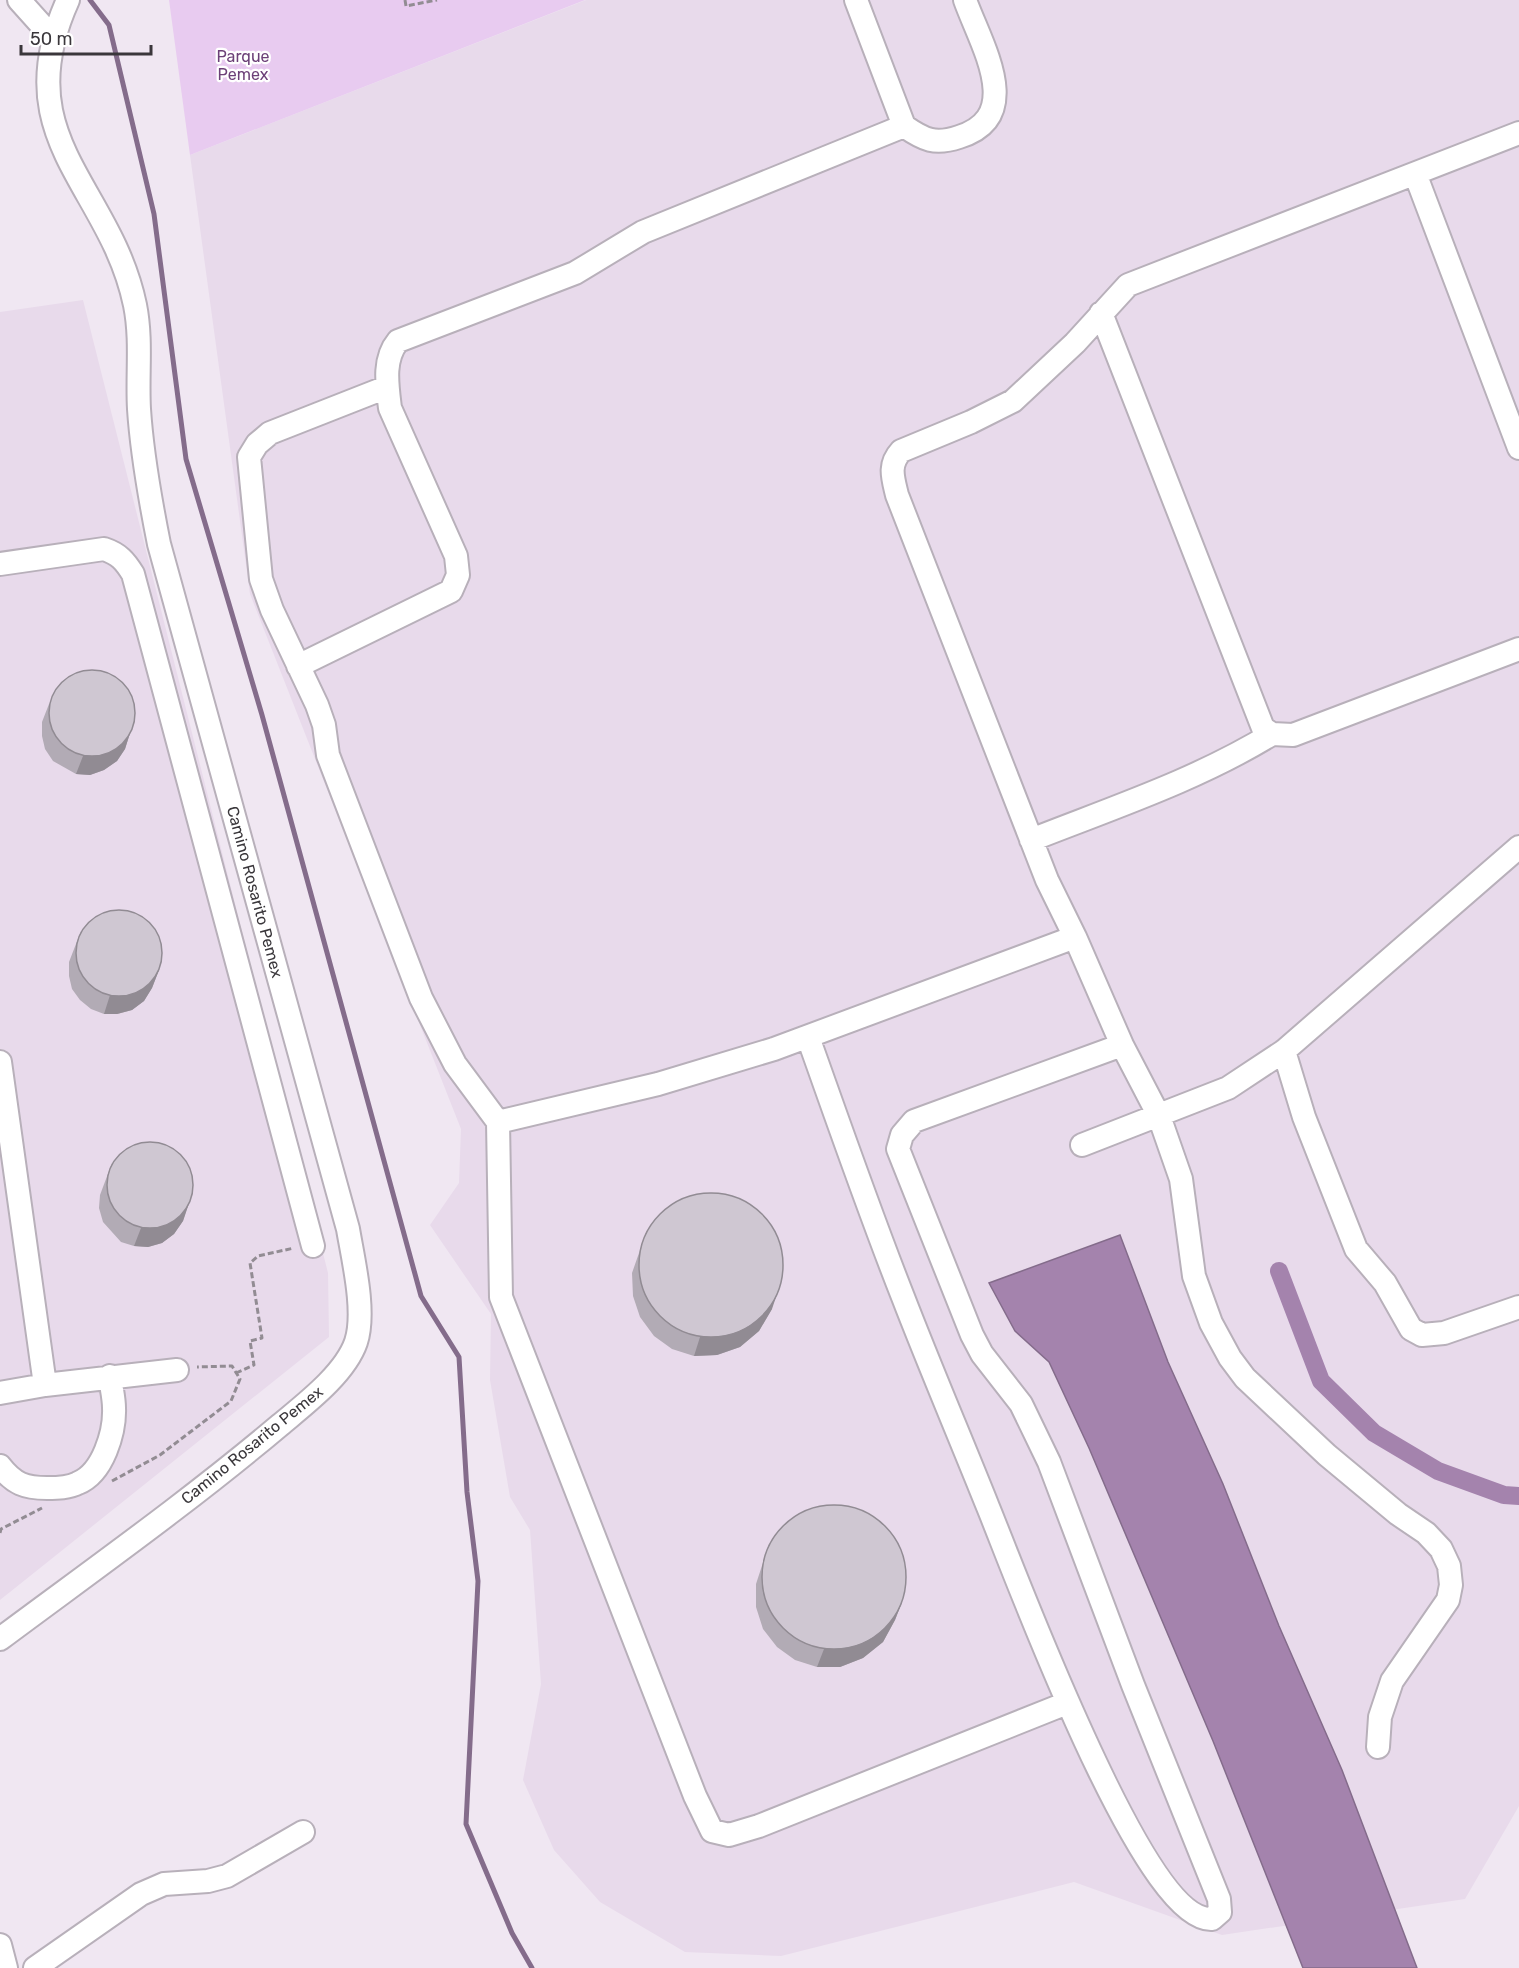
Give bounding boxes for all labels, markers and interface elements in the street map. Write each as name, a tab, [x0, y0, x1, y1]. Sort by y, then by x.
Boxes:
scale bar	[21, 18, 152, 56]
text: 50 m	[30, 28, 73, 50]
park label: Parque Pemex	[217, 47, 270, 84]
street label: Camino Rosarito Pemex	[223, 804, 287, 980]
street label: Camino Rosarito Pemex	[177, 1382, 327, 1508]

